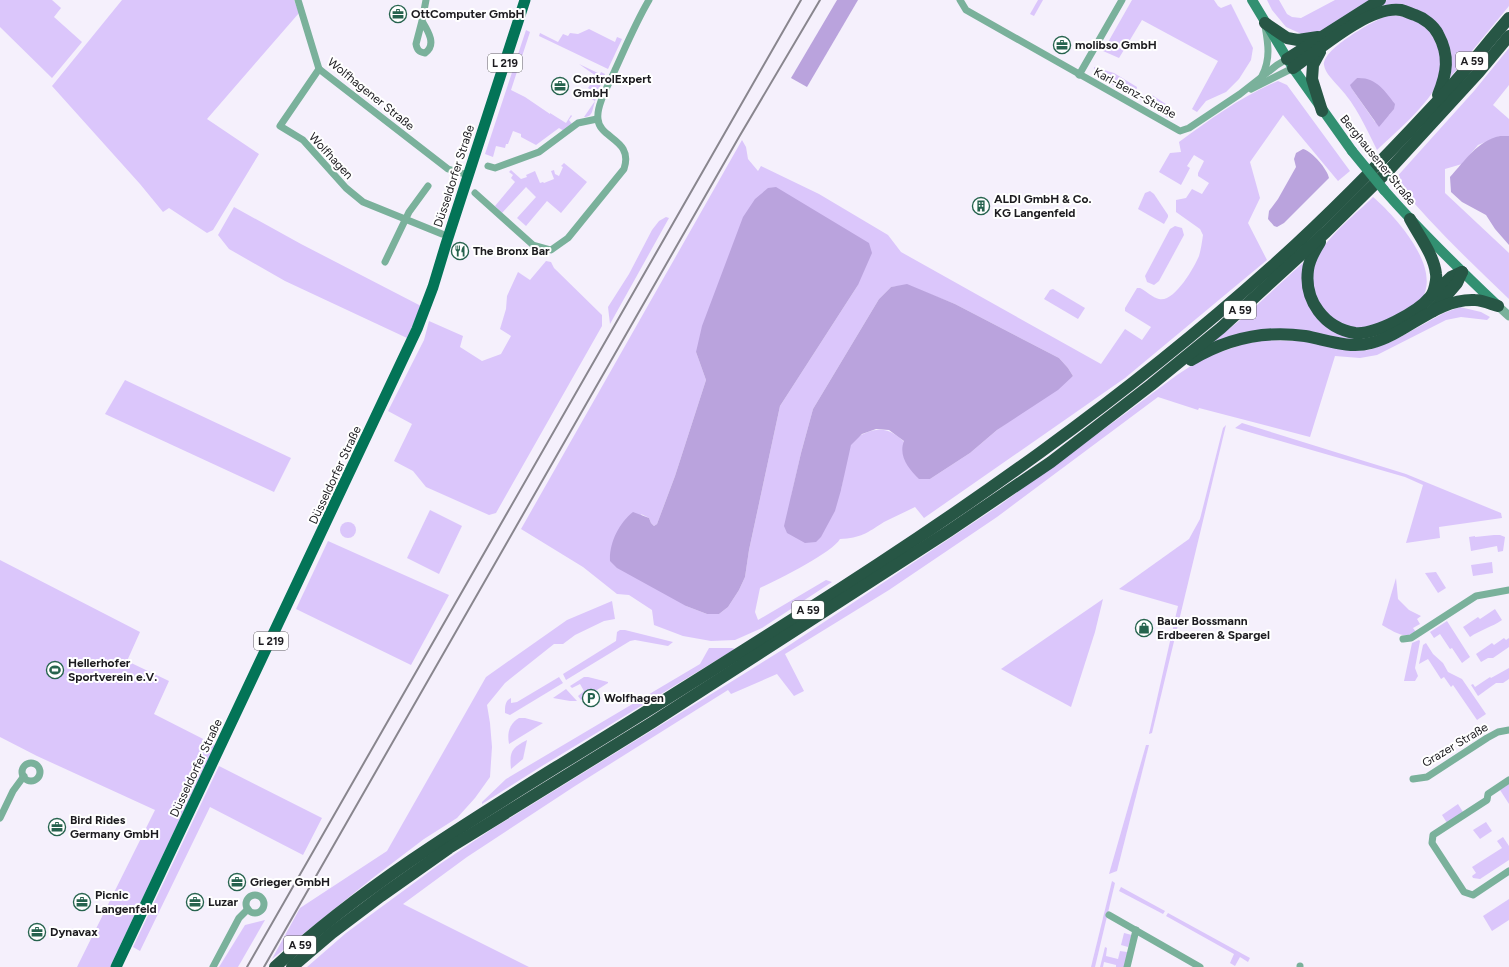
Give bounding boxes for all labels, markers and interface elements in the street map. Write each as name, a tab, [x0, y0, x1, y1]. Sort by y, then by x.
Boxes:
office icon: OttComputer GmbH	[388, 4, 408, 24]
place label: OttComputer GmbH	[411, 7, 525, 21]
office icon: molibso GmbH	[1052, 35, 1072, 55]
place label: molibso GmbH	[1075, 38, 1157, 52]
road number: A 59	[1456, 52, 1488, 70]
road number: L 219	[488, 54, 522, 72]
street label: Wolfhagener Straße	[325, 55, 417, 133]
street label: Karl-Benz-Straße	[1091, 65, 1179, 122]
place label: ControlExpert GmbH	[573, 72, 652, 100]
office icon: ControlExpert GmbH	[550, 76, 570, 96]
street label: Berghausener Straße	[1337, 112, 1419, 208]
street label: Düsseldorfer Straße	[431, 123, 477, 229]
street label: Wolfhagen	[306, 130, 356, 182]
place label: ALDI GmbH & Co. KG Langenfeld	[994, 192, 1091, 220]
building icon: ALDI GmbH & Co. KG Langenfeld	[971, 196, 991, 216]
restaurant icon: The Bronx Bar	[450, 241, 470, 261]
place label: The Bronx Bar	[473, 244, 550, 258]
road number: A 59	[1224, 301, 1256, 319]
street label: Düsseldorfer Straße	[306, 423, 364, 526]
road number: A 59	[792, 601, 824, 619]
place label: Bauer Bossmann Erdbeeren & Spargel	[1157, 614, 1270, 642]
shop icon: Bauer Bossmann Erdbeeren & Spargel	[1134, 618, 1154, 638]
road number: L 219	[254, 632, 288, 650]
place label: Hellerhofer Sportverein e.V.	[68, 656, 157, 684]
sports icon: Hellerhofer Sportverein e.V.	[45, 660, 65, 680]
parking icon: Wolfhagen	[581, 688, 601, 708]
place label: Wolfhagen	[604, 691, 664, 705]
street label: Düsseldorfer Straße	[167, 716, 225, 819]
street label: Grazer Straße	[1420, 720, 1491, 770]
place label: Bird Rides Germany GmbH	[70, 813, 159, 841]
office icon: Bird Rides Germany GmbH	[47, 817, 67, 837]
office icon: Grieger GmbH	[227, 872, 247, 892]
place label: Grieger GmbH	[250, 875, 330, 889]
place label: Picnic Langenfeld	[95, 888, 157, 916]
office icon: Picnic Langenfeld	[72, 892, 92, 912]
office icon: Luzar	[185, 892, 205, 912]
place label: Luzar	[208, 895, 238, 909]
office icon: Dynavax	[27, 922, 47, 942]
place label: Dynavax	[50, 925, 98, 939]
road number: A 59	[284, 936, 316, 954]

